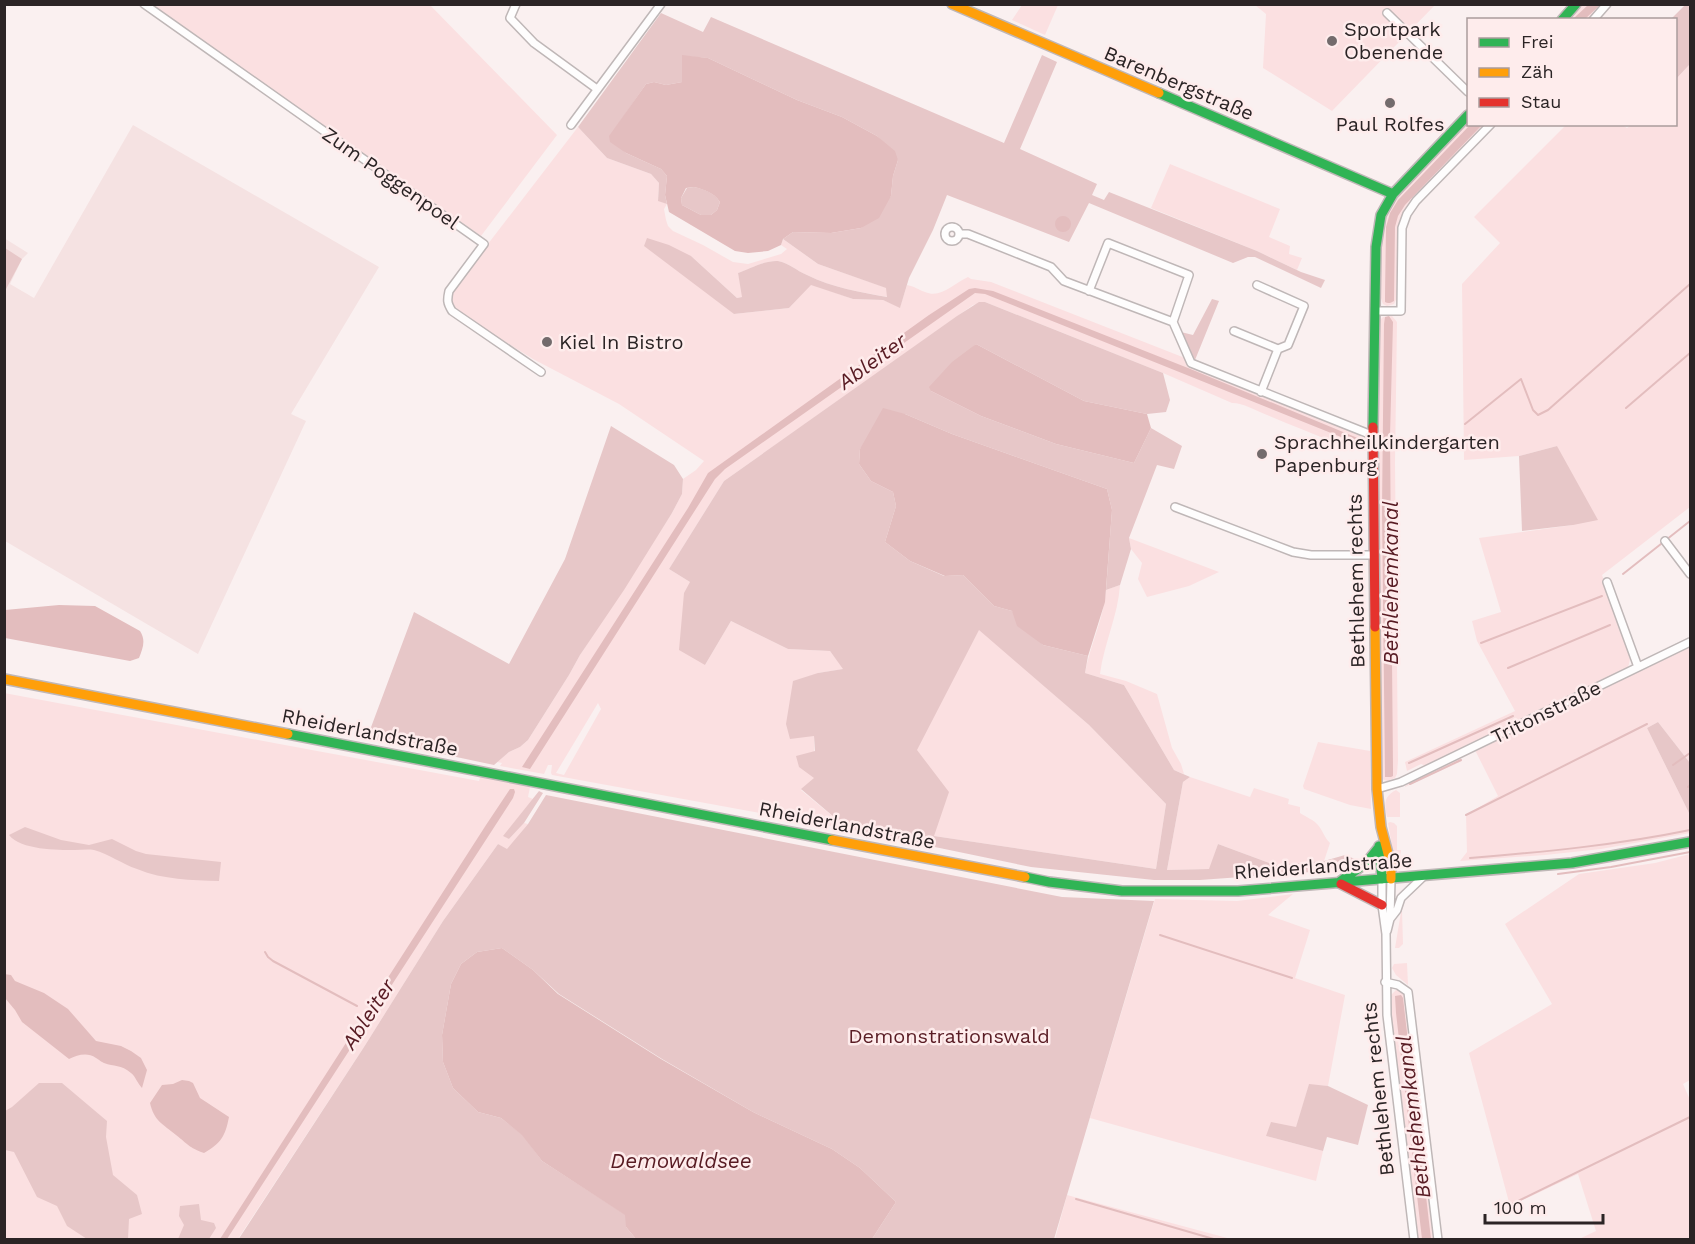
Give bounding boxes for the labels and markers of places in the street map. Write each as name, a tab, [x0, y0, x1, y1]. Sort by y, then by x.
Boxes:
place label: Sportpark Obenende	[1344, 17, 1443, 64]
marker: Sportpark Obenende	[1325, 34, 1339, 48]
marker: Paul Rolfes	[1383, 96, 1397, 110]
place label: Paul Rolfes	[1336, 112, 1444, 136]
place label: Kiel In Bistro	[559, 330, 683, 354]
marker: Kiel In Bistro	[540, 335, 554, 349]
place label: Sprachheilkindergarten Papenburg	[1274, 430, 1500, 477]
marker: Sprachheilkindergarten Papenburg	[1255, 447, 1269, 461]

